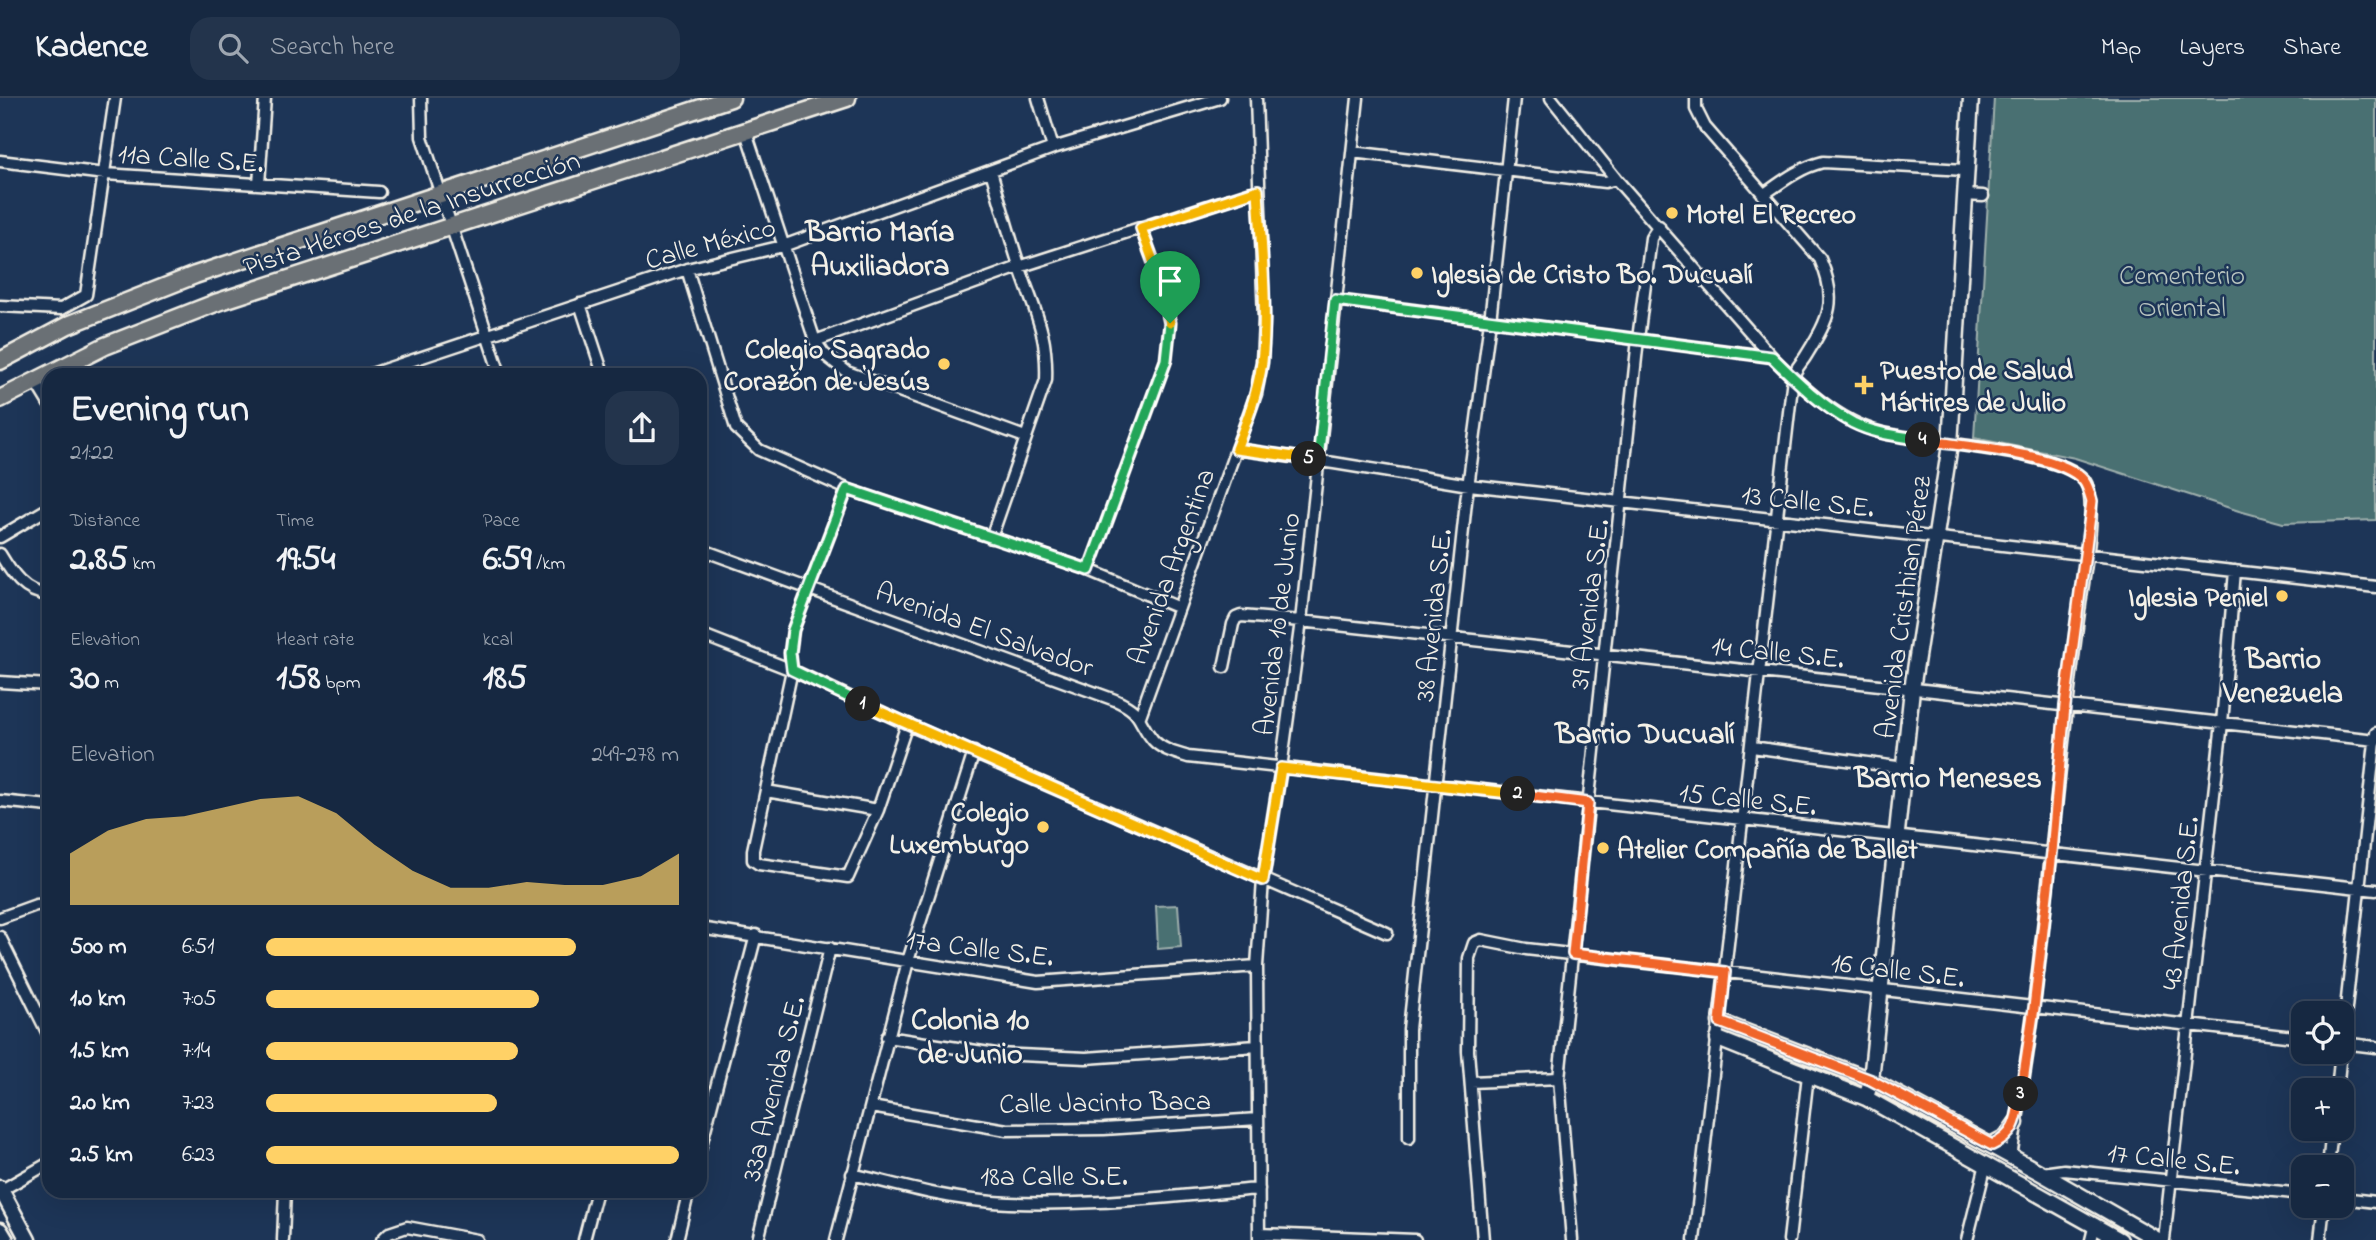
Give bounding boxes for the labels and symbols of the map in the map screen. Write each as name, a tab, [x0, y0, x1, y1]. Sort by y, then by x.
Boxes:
street label: 11a Calle S.E.	[117, 135, 265, 186]
street label: Pista Héroes de la Insurrección	[238, 141, 586, 289]
place label: Motel El Recreo	[1686, 196, 1856, 237]
marker: Motel El Recreo	[1664, 205, 1680, 221]
street label: Calle México	[641, 208, 781, 282]
district label: Barrio María Auxiliadora	[804, 212, 954, 290]
pin	[1140, 251, 1200, 323]
place label: Iglesia de Cristo Bo. Ducualí	[1431, 256, 1753, 298]
park label: Cementerio Oriental	[2119, 257, 2245, 330]
marker: Iglesia de Cristo Bo. Ducualí	[1409, 265, 1425, 281]
place label: Colegio Sagrado Corazón de Jesús	[723, 331, 930, 404]
place label: Puesto de Salud Mártires de Julio	[1880, 352, 2073, 425]
marker: Colegio Sagrado Corazón de Jesús	[936, 356, 952, 372]
marker: Puesto de Salud Mártires de Julio	[1854, 375, 1874, 395]
pin: 4	[1906, 422, 1940, 458]
pin: 5	[1292, 442, 1326, 476]
street label: Avenida Argentina	[1119, 463, 1228, 671]
street label: Avenida Cristhian Pérez	[1867, 473, 1944, 742]
street label: 13 Calle S.E.	[1739, 476, 1876, 531]
street label: Avenida 10 de Junio	[1245, 511, 1313, 738]
street label: 39 Avenida S.E.	[1561, 517, 1622, 692]
street label: 38 Avenida S.E.	[1406, 527, 1465, 704]
street label: Avenida El Salvador	[869, 573, 1099, 690]
place label: Iglesia Peniel	[2128, 579, 2268, 621]
marker: Iglesia Peniel	[2274, 588, 2290, 604]
street label: 14 Calle S.E.	[1709, 627, 1846, 682]
district label: Barrio Venezuela	[2222, 639, 2343, 717]
pin: 1	[846, 686, 880, 722]
district label: Barrio Ducualí	[1553, 714, 1735, 758]
district label: Barrio Meneses	[1852, 758, 2042, 802]
street label: 15 Calle S.E.	[1677, 774, 1818, 829]
pin: 2	[1500, 776, 1536, 812]
place label: Colegio Luxemburgo	[889, 794, 1029, 868]
street label: 43 Avenida S.E.	[2153, 814, 2212, 992]
marker: Colegio Luxemburgo	[1035, 819, 1051, 835]
place label: Atelier Compañía de Ballet	[1617, 831, 1918, 872]
marker: Atelier Compañía de Ballet	[1595, 840, 1611, 856]
street label: 17a Calle S.E.	[903, 921, 1056, 980]
street label: 16 Calle S.E.	[1829, 944, 1967, 1001]
street label: 33a Avenida S.E.	[733, 992, 818, 1186]
district label: Colonia 10 de Junio	[911, 1000, 1029, 1078]
pin: 3	[2004, 1076, 2038, 1112]
street label: Calle Jacinto Baca	[999, 1082, 1211, 1127]
street label: 17 Calle S.E.	[2105, 1134, 2242, 1189]
street label: 18a Calle S.E.	[980, 1158, 1128, 1199]

